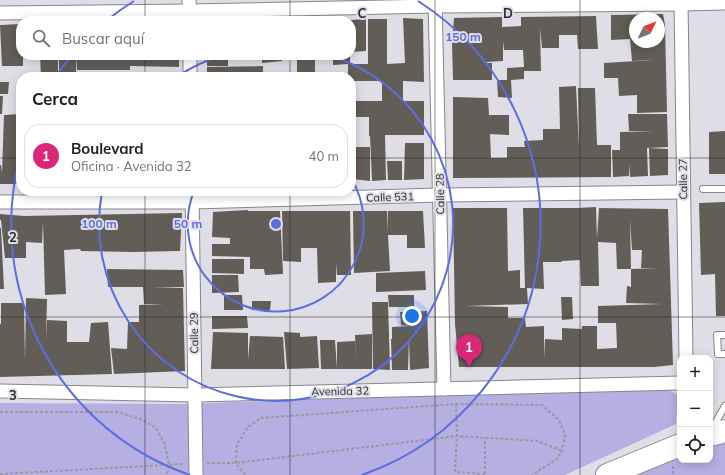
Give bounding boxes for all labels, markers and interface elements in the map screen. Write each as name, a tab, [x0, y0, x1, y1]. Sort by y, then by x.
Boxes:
text: C	[358, 5, 367, 21]
text: D	[503, 5, 513, 21]
north arrow	[629, 12, 665, 48]
search box	[16, 16, 356, 60]
icon: search	[30, 27, 52, 49]
text: Buscar aquí	[62, 29, 144, 48]
text: 150 m	[445, 29, 481, 44]
text: Cerca	[32, 88, 78, 109]
text: Boulevard	[71, 139, 144, 158]
text: 1	[42, 148, 50, 164]
text: 40 m	[309, 148, 339, 164]
text: Oficina · Avenida 32	[71, 158, 192, 174]
street label: Calle 27	[676, 158, 690, 200]
street label: Calle 28	[433, 173, 447, 215]
street label: Calle 531	[366, 189, 414, 205]
text: 100 m	[81, 216, 117, 231]
text: 50 m	[174, 216, 202, 231]
centre of rings	[269, 217, 283, 231]
text: 2	[9, 229, 17, 245]
your location	[402, 306, 422, 326]
street label: Calle 29	[187, 312, 201, 354]
pin: 1	[456, 334, 482, 367]
map controls	[677, 355, 713, 463]
button: +	[677, 355, 713, 391]
street label: Avenida 32	[311, 383, 369, 399]
text: 3	[9, 387, 17, 403]
button: −	[677, 391, 713, 427]
button: locate	[677, 427, 713, 463]

